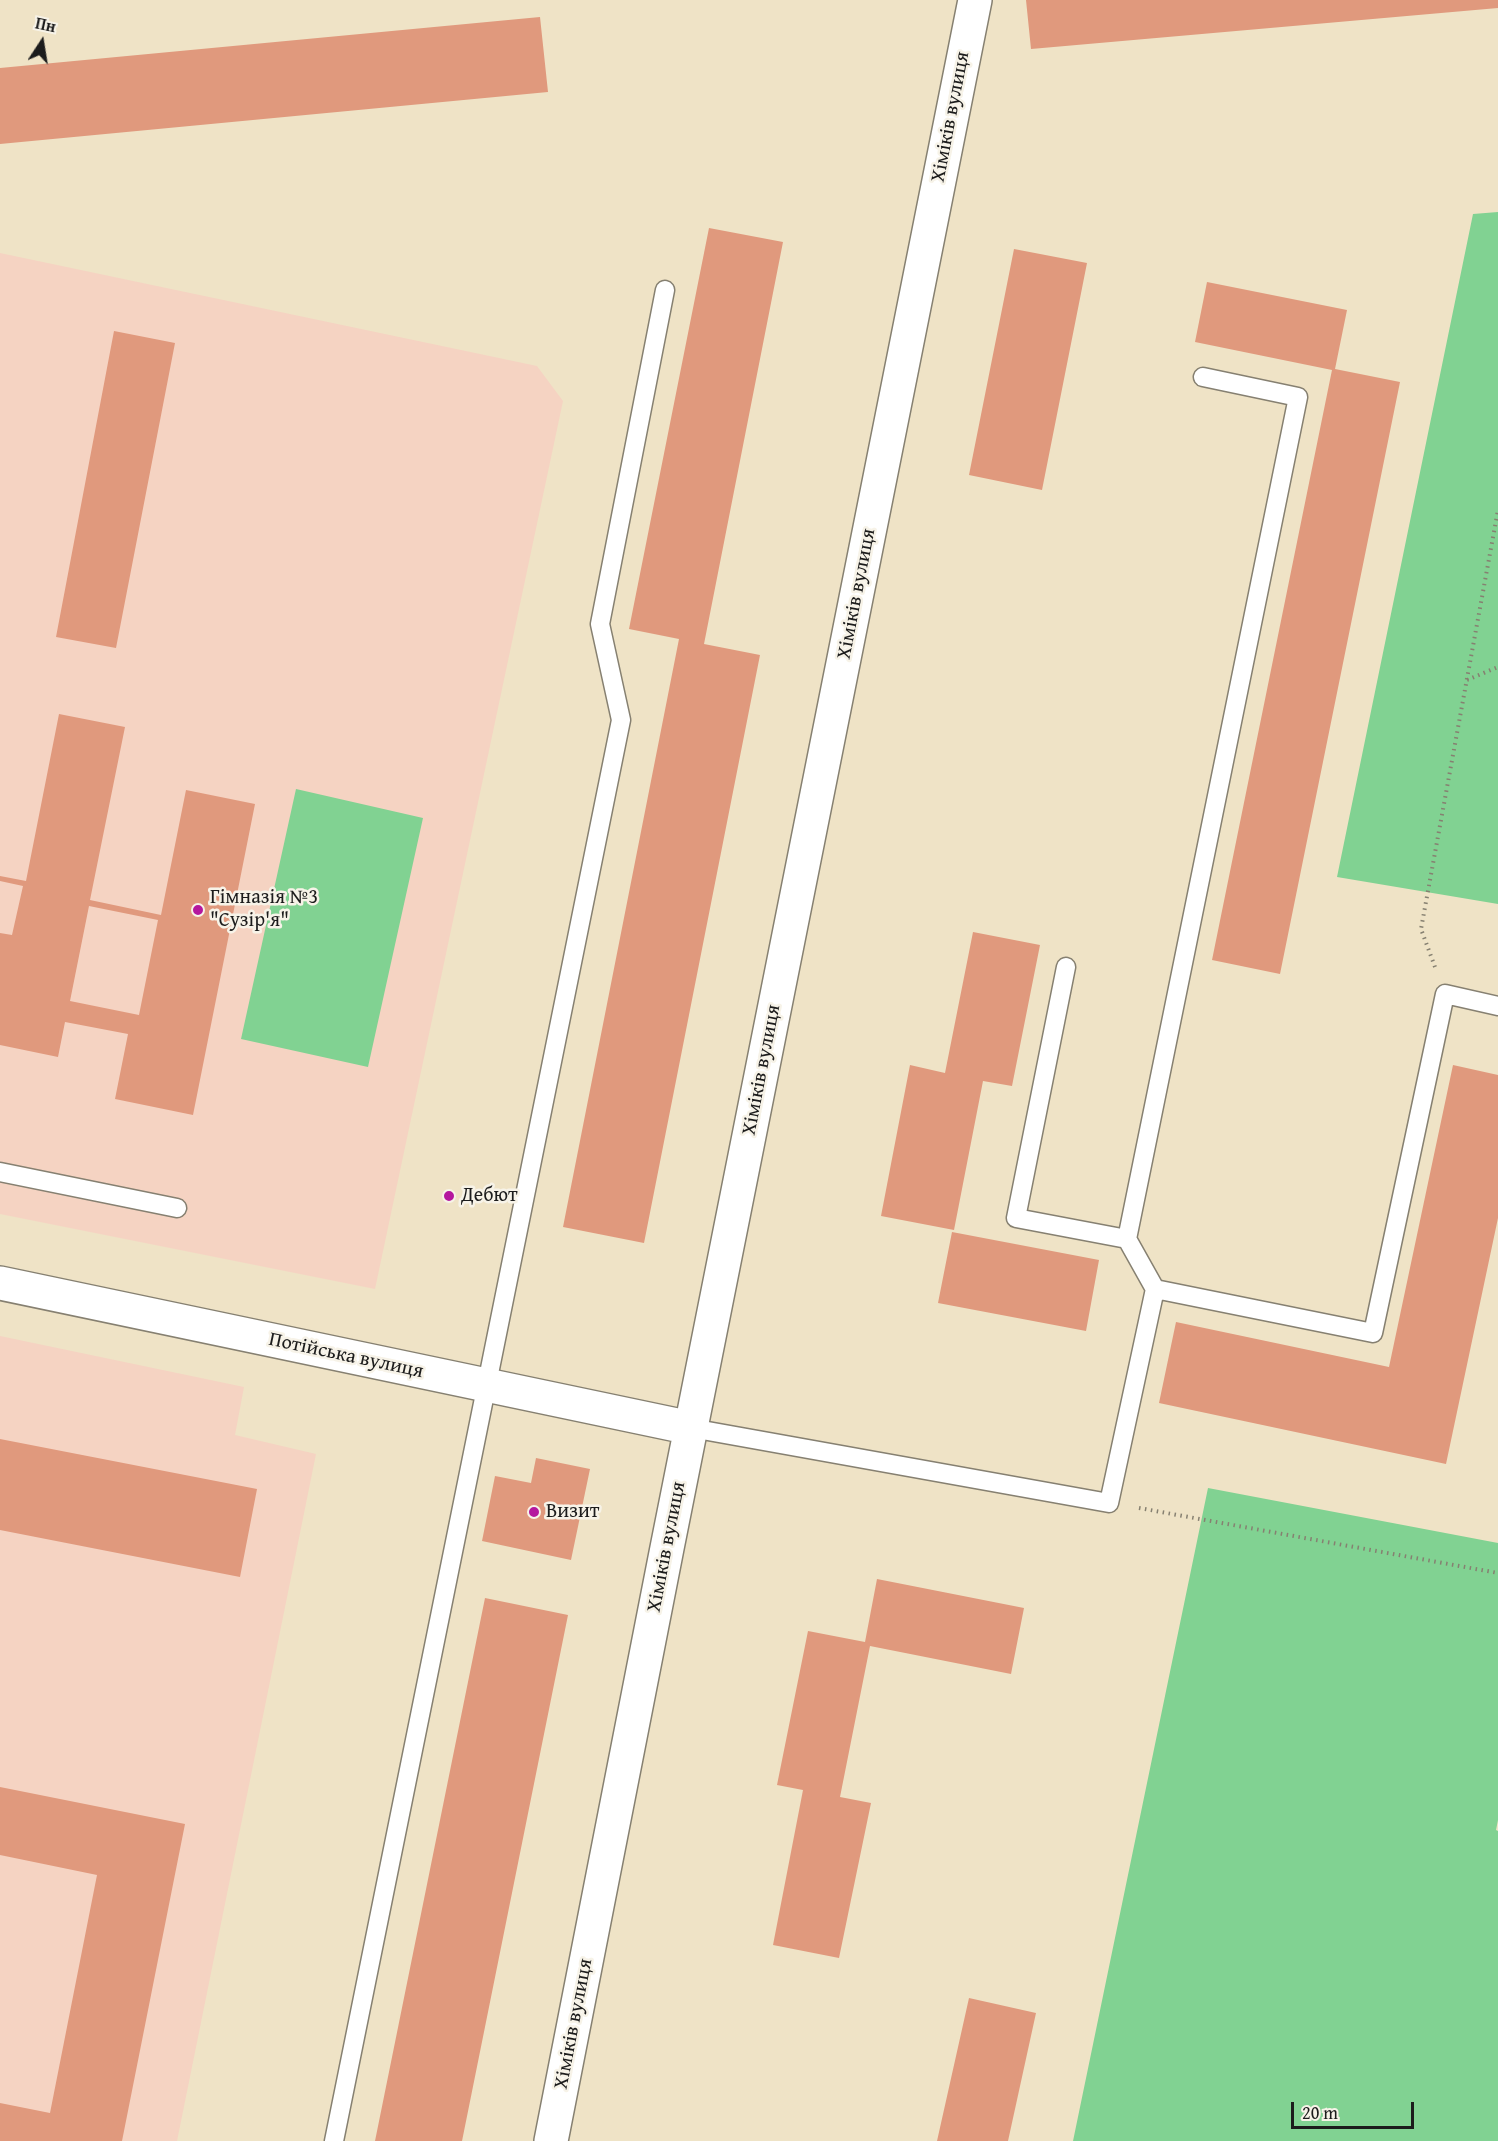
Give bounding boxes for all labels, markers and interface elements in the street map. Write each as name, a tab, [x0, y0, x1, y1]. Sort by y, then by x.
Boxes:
text: Пн	[33, 11, 58, 38]
north arrow	[12, 12, 72, 72]
street label: Хіміків вулиця	[927, 50, 975, 184]
street label: Хіміків вулиця	[833, 527, 881, 661]
place label: Гімназія №3 "Сузір'я"	[210, 886, 318, 933]
marker: Гімназія №3 "Сузір'я"	[191, 903, 205, 917]
street label: Хіміків вулиця	[738, 1003, 786, 1137]
place label: Дебют	[461, 1184, 518, 1208]
marker: Дебют	[442, 1189, 456, 1203]
street label: Потійська вулиця	[267, 1328, 425, 1384]
street label: Хіміків вулиця	[643, 1480, 691, 1614]
place label: Визит	[546, 1500, 599, 1524]
marker: Визит	[527, 1505, 541, 1519]
street label: Хіміків вулиця	[550, 1957, 598, 2091]
scale bar	[1294, 2090, 1417, 2128]
text: 20 m	[1302, 2099, 1338, 2126]

